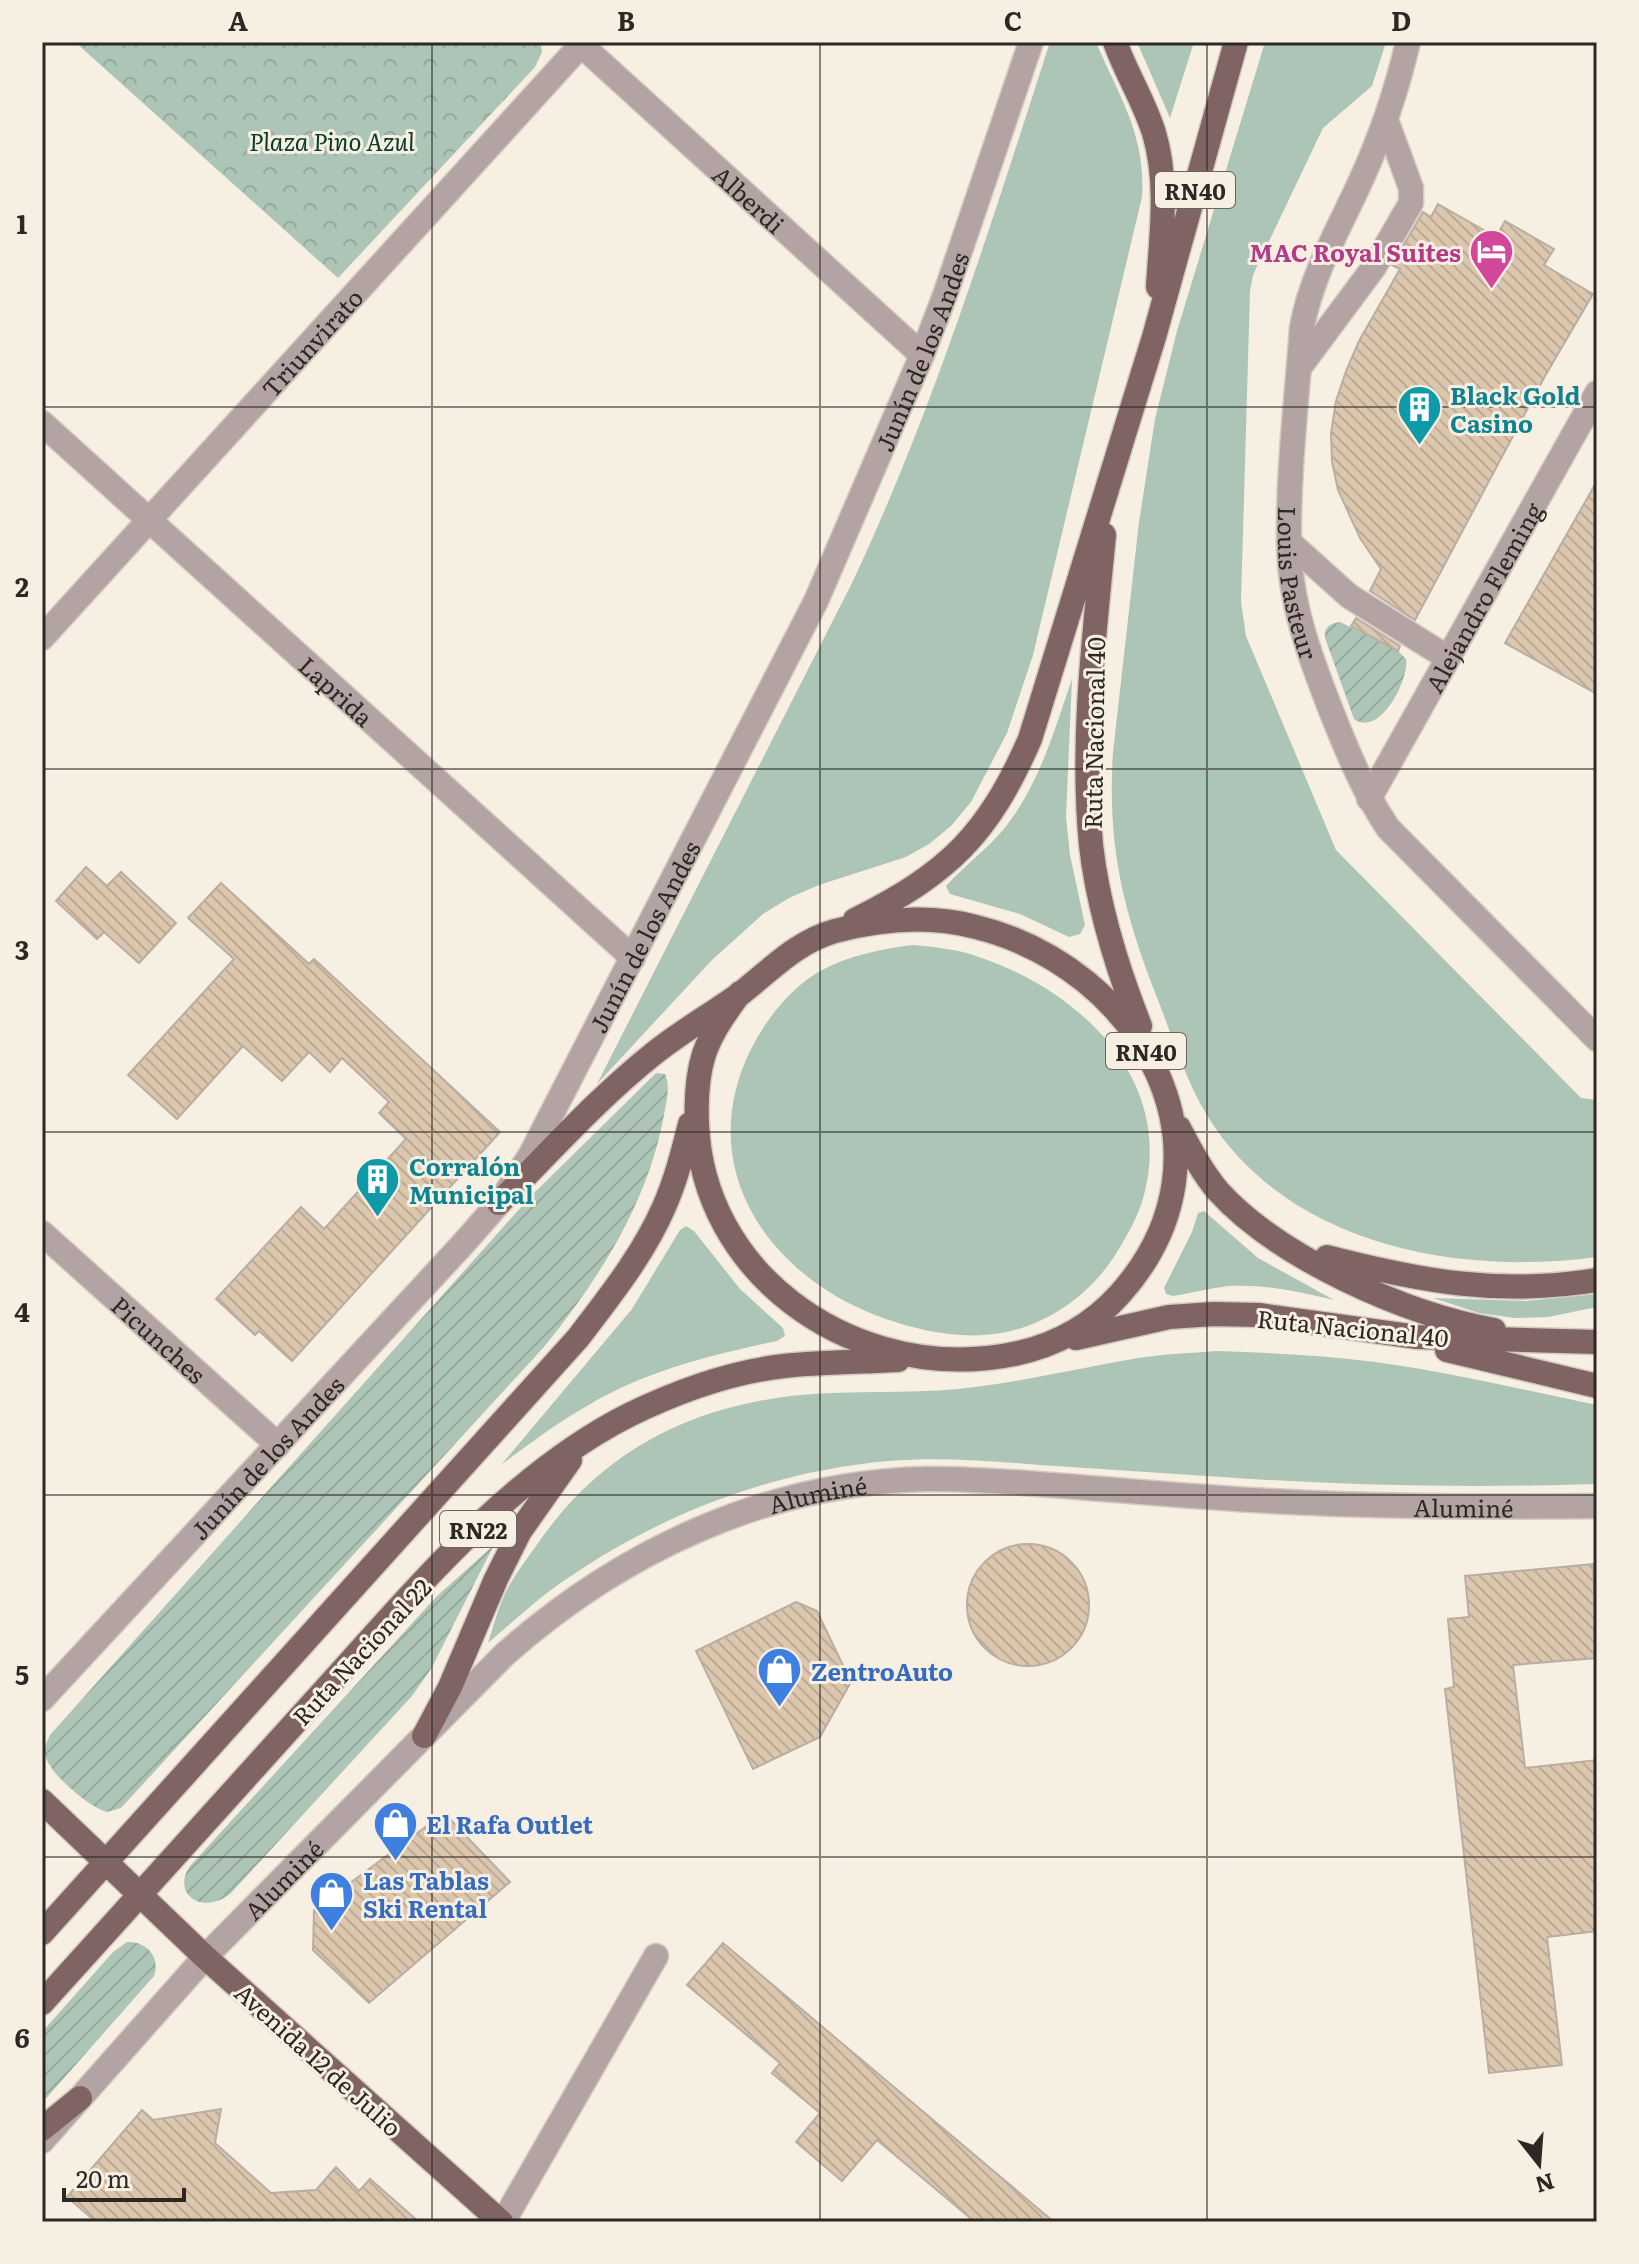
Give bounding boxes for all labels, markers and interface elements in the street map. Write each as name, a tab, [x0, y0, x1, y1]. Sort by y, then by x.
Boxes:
text: A	[228, 0, 248, 39]
text: B	[617, 0, 635, 39]
text: C	[1004, 0, 1022, 39]
text: D	[1391, 0, 1411, 39]
park label: Plaza Pino Azul	[249, 123, 415, 158]
street label: Alberdi	[706, 156, 793, 240]
road number: RN40	[1155, 172, 1235, 208]
text: 1	[17, 203, 28, 242]
hotel icon: MAC Royal Suites	[1468, 227, 1516, 290]
place label: MAC Royal Suites	[1250, 234, 1461, 269]
street label: Junín de los Andes	[865, 247, 976, 456]
street label: Triunvirato	[252, 280, 370, 404]
place label: Black Gold Casino	[1450, 377, 1581, 440]
building icon: Black Gold Casino	[1395, 384, 1443, 447]
street label: Alejandro Fleming	[1415, 495, 1550, 698]
street label: Louis Pasteur	[1271, 506, 1328, 664]
text: 2	[15, 566, 29, 605]
street label: Ruta Nacional 40	[1074, 636, 1112, 829]
street label: Laprida	[292, 647, 382, 733]
street label: Junín de los Andes	[579, 834, 707, 1038]
text: 3	[15, 929, 29, 968]
road number: RN40	[1106, 1033, 1186, 1069]
place label: Corralón Municipal	[409, 1148, 534, 1211]
building icon: Corralón Municipal	[354, 1155, 402, 1218]
street label: Picunches	[105, 1287, 214, 1390]
text: 4	[14, 1291, 30, 1330]
street label: Ruta Nacional 40	[1256, 1300, 1451, 1354]
street label: Junín de los Andes	[181, 1367, 351, 1546]
street label: Aluminé	[764, 1466, 869, 1521]
street label: Aluminé	[1413, 1488, 1513, 1524]
road number: RN22	[440, 1511, 516, 1547]
street label: Ruta Nacional 22	[284, 1570, 438, 1732]
shop icon: ZentroAuto	[756, 1646, 804, 1709]
place label: ZentroAuto	[811, 1653, 953, 1688]
text: 5	[15, 1654, 29, 1693]
shop icon: El Rafa Outlet	[371, 1799, 419, 1862]
place label: El Rafa Outlet	[426, 1806, 593, 1841]
street label: Aluminé	[235, 1831, 330, 1927]
place label: Las Tablas Ski Rental	[363, 1862, 489, 1925]
shop icon: Las Tablas Ski Rental	[308, 1869, 356, 1932]
street label: Avenida 12 de Julio	[228, 1974, 410, 2144]
text: 6	[14, 2017, 30, 2056]
north arrow	[1499, 2124, 1579, 2204]
scale bar	[64, 2152, 184, 2202]
text: 20 m	[76, 2160, 130, 2195]
text: N	[1532, 2166, 1559, 2203]

